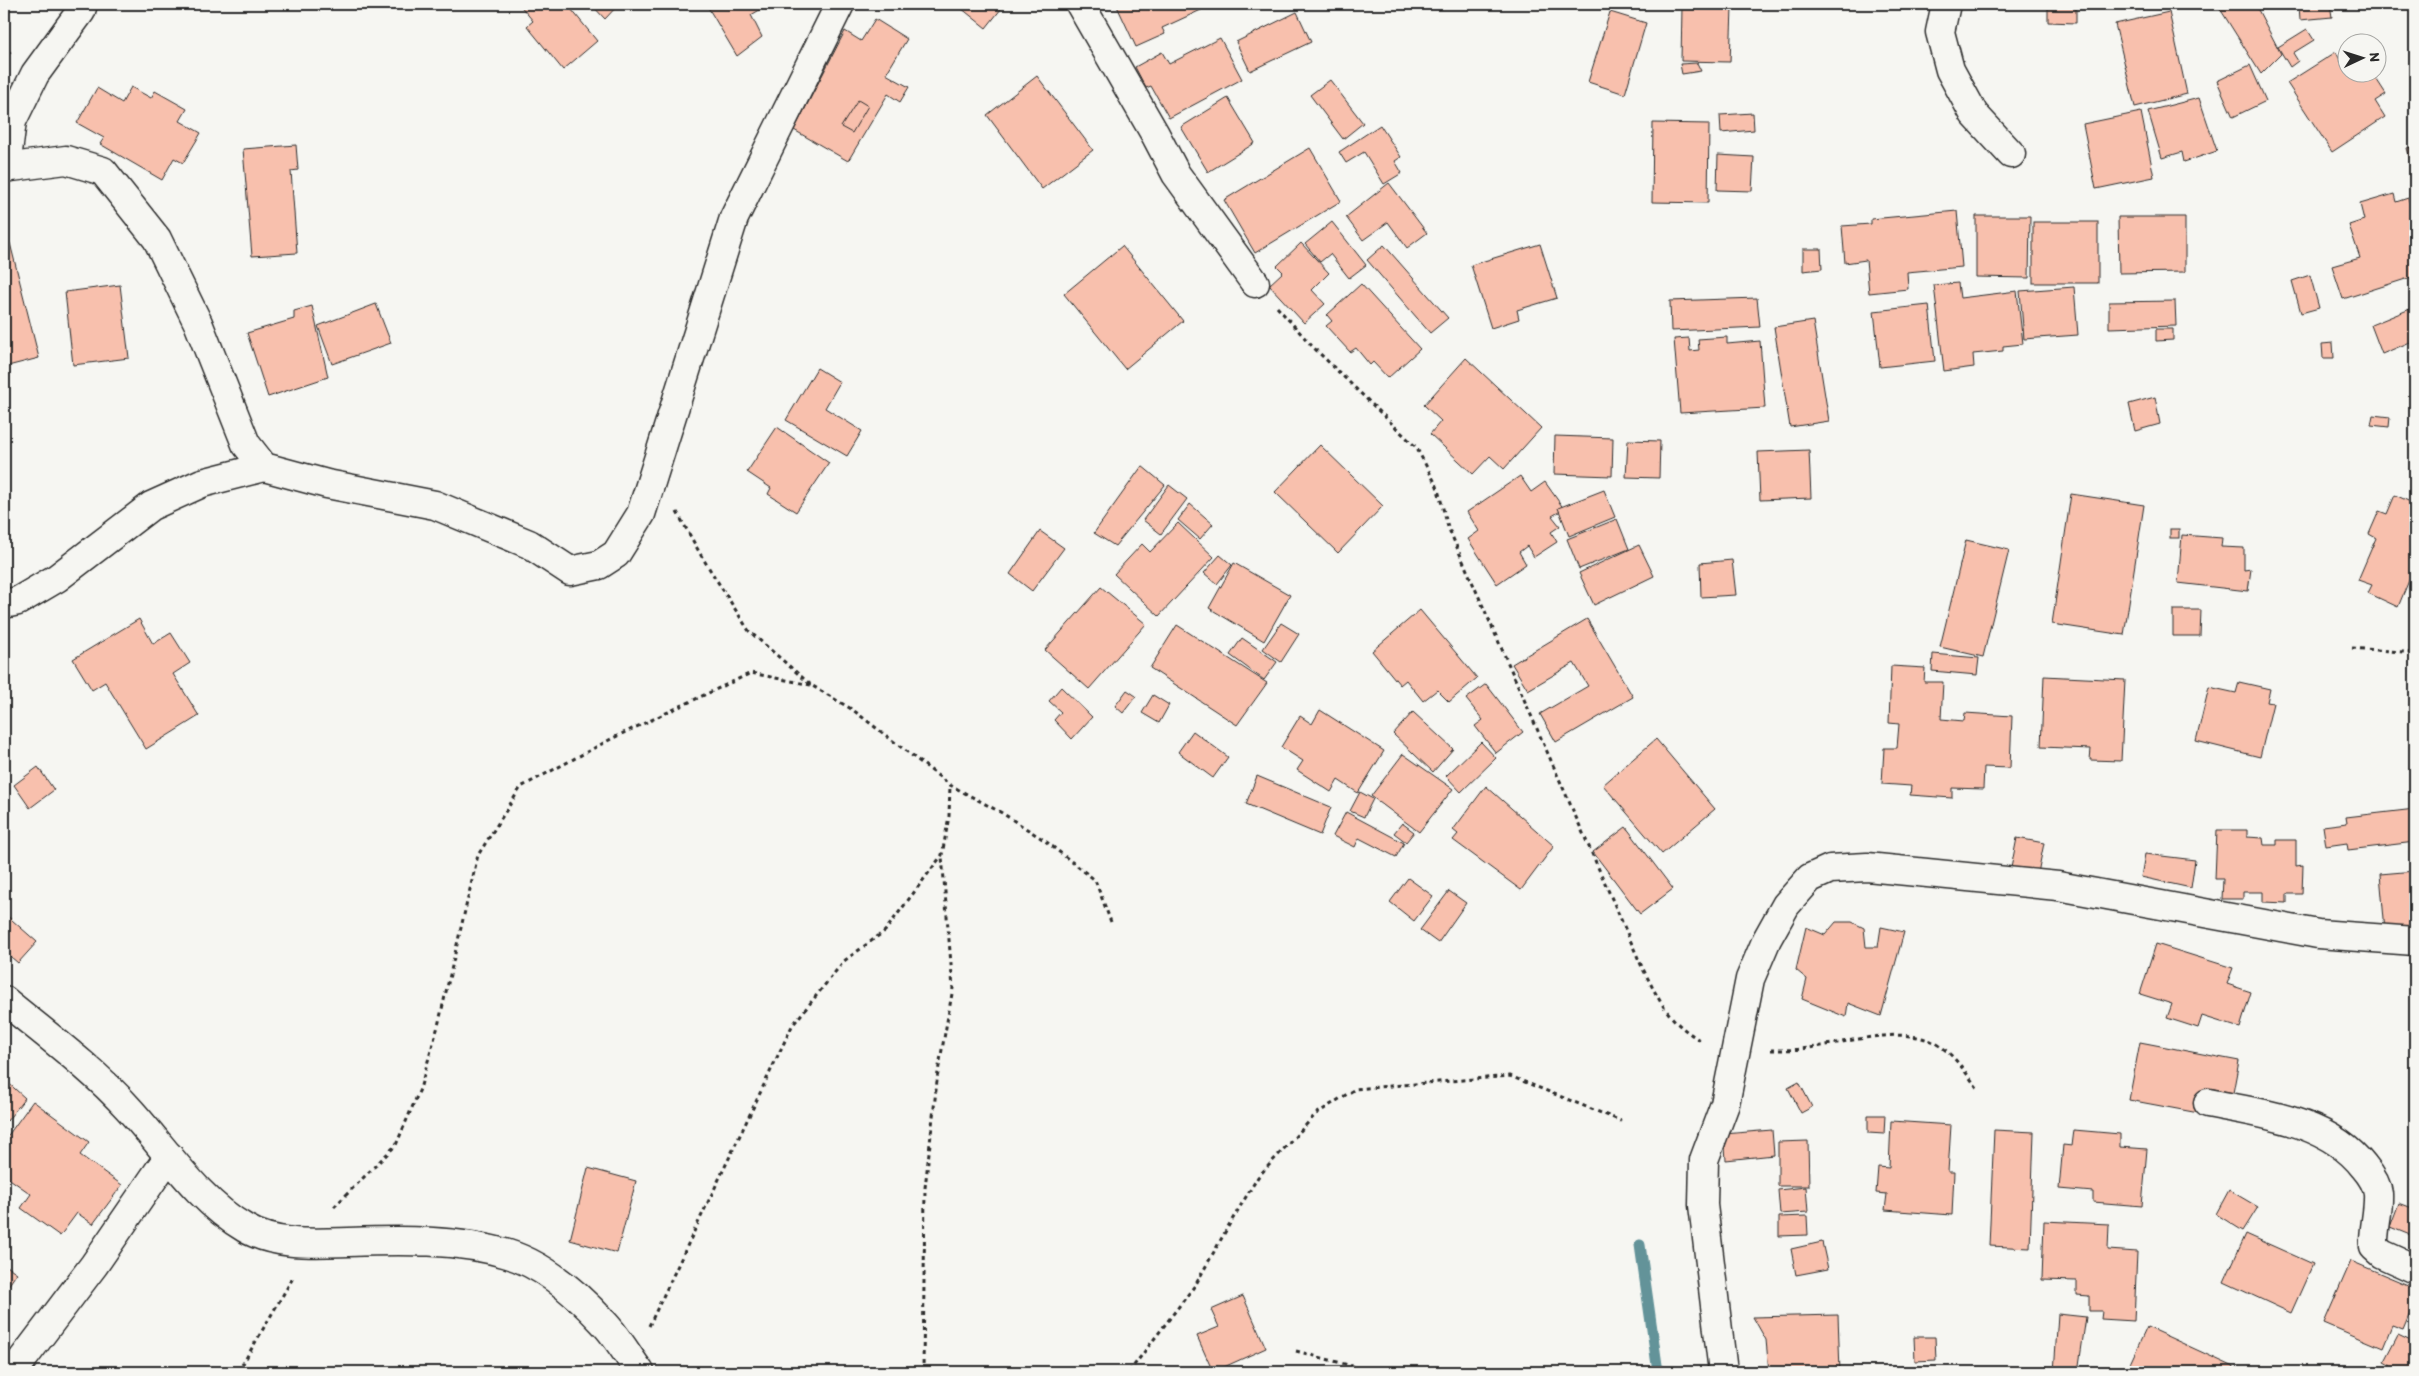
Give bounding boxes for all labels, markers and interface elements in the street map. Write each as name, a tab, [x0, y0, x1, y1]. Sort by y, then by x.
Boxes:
north arrow	[2336, 32, 2386, 82]
text: N	[2366, 52, 2383, 62]

